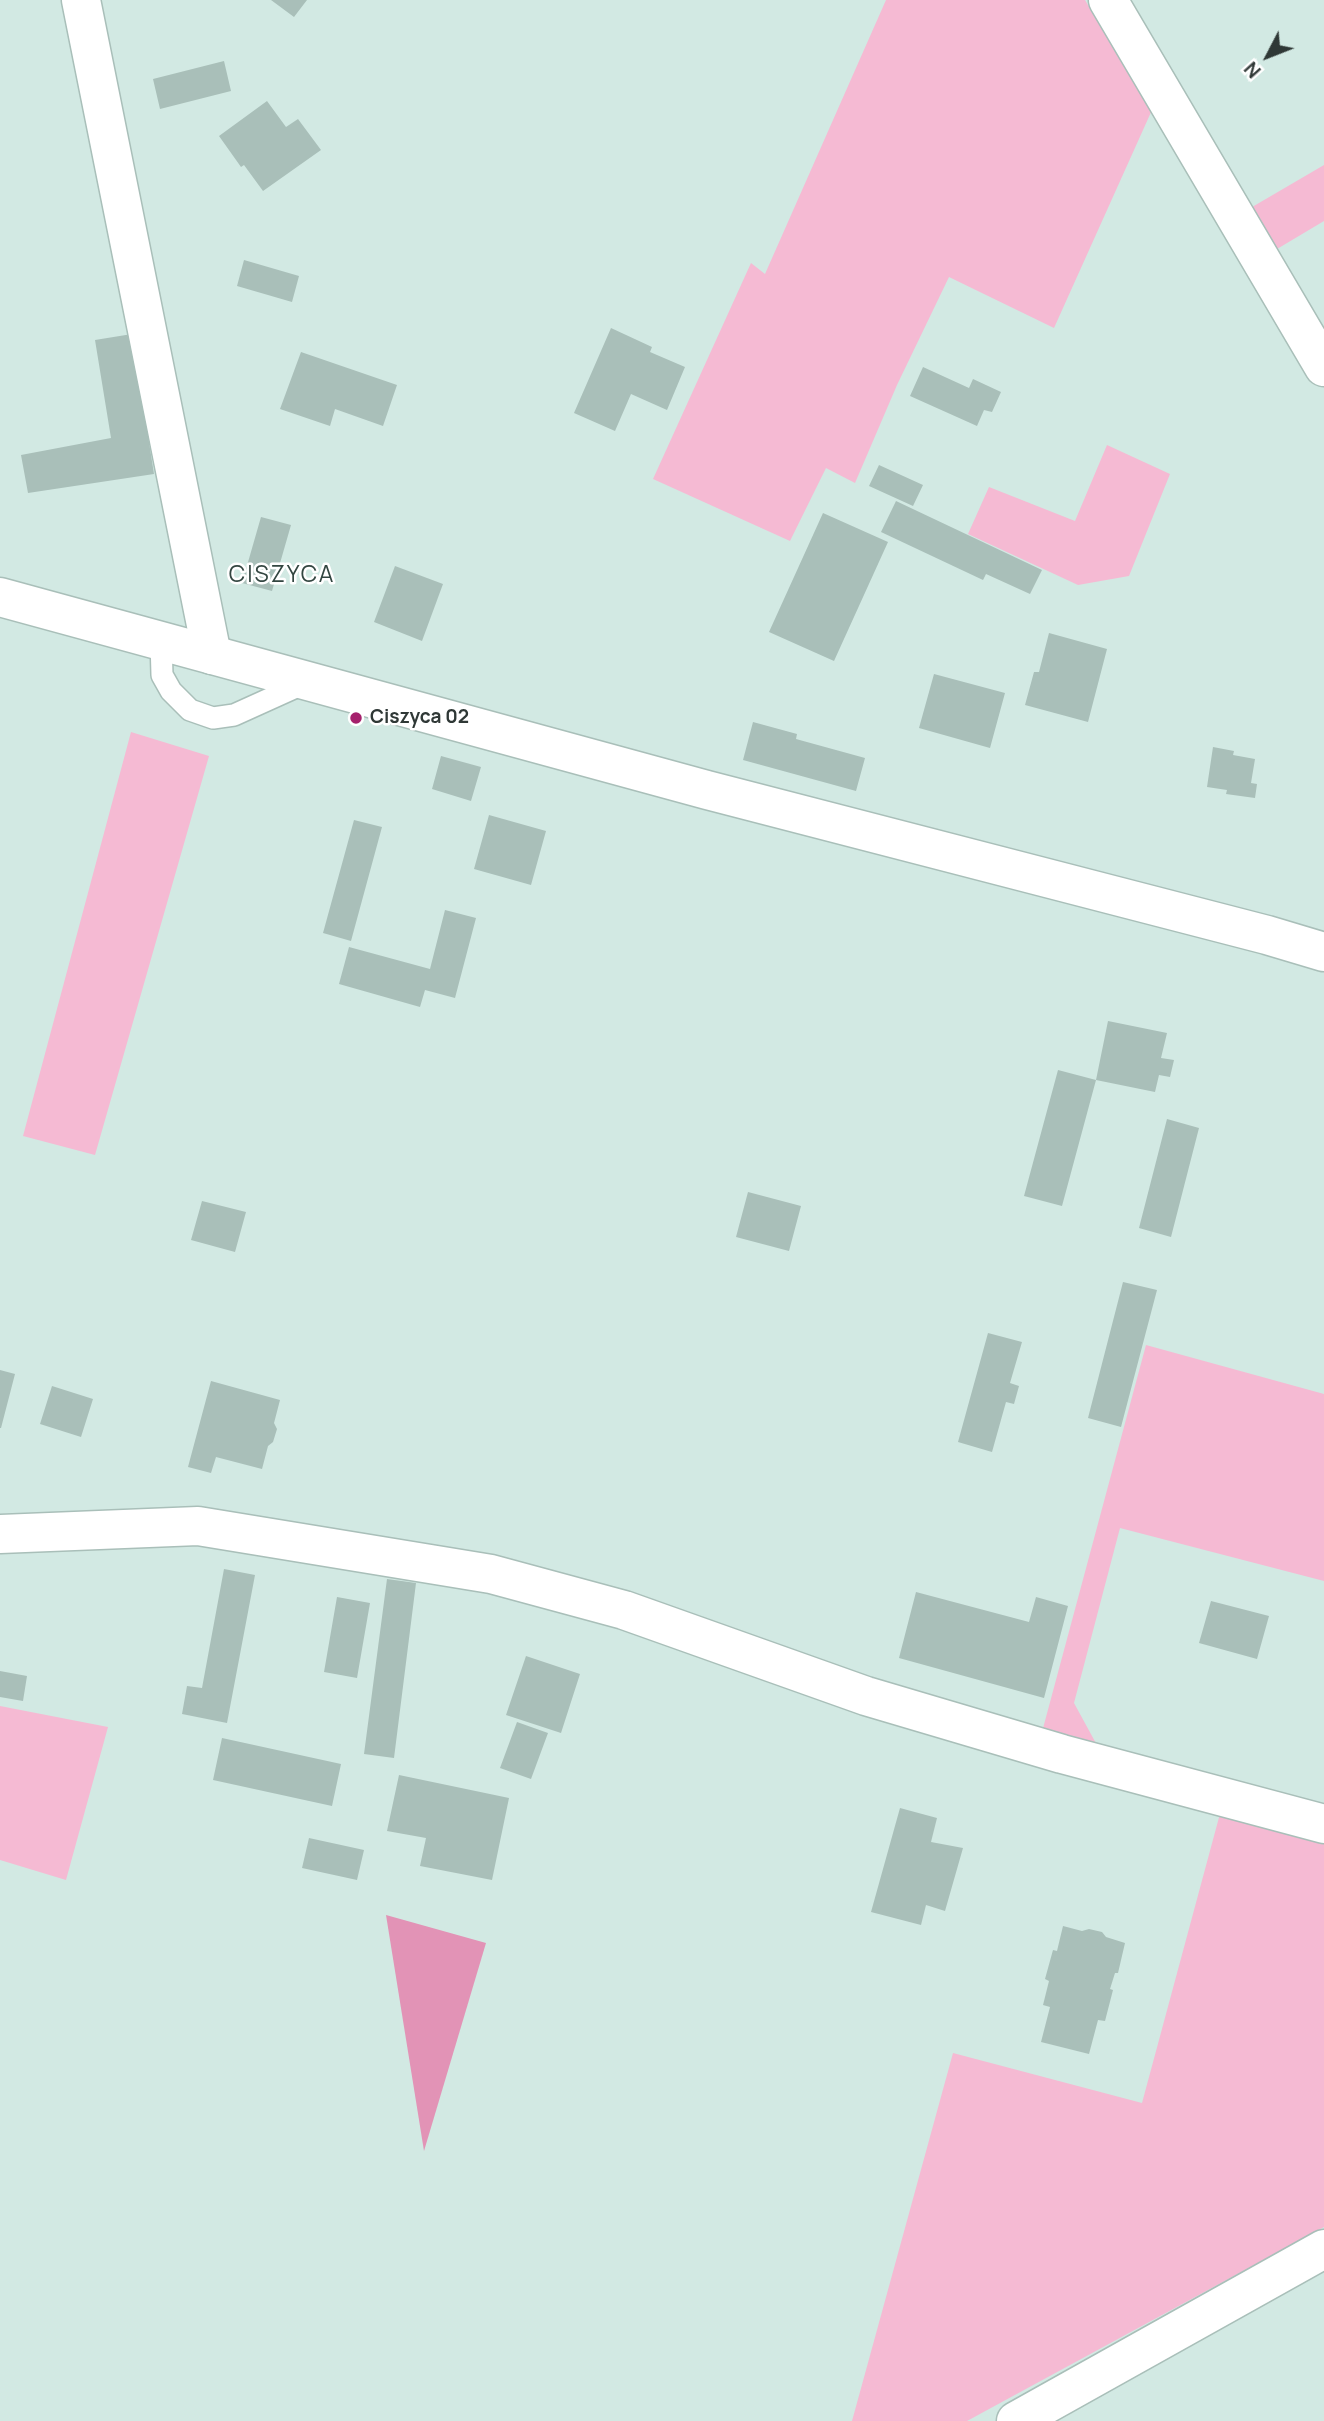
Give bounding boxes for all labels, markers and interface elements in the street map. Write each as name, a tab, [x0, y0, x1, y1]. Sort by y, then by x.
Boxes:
north arrow	[1233, 21, 1303, 91]
text: N	[1238, 56, 1267, 84]
district label: CISZYCA	[230, 562, 334, 590]
place label: Ciszyca 02	[370, 707, 469, 729]
marker: Ciszyca 02	[348, 710, 364, 726]

